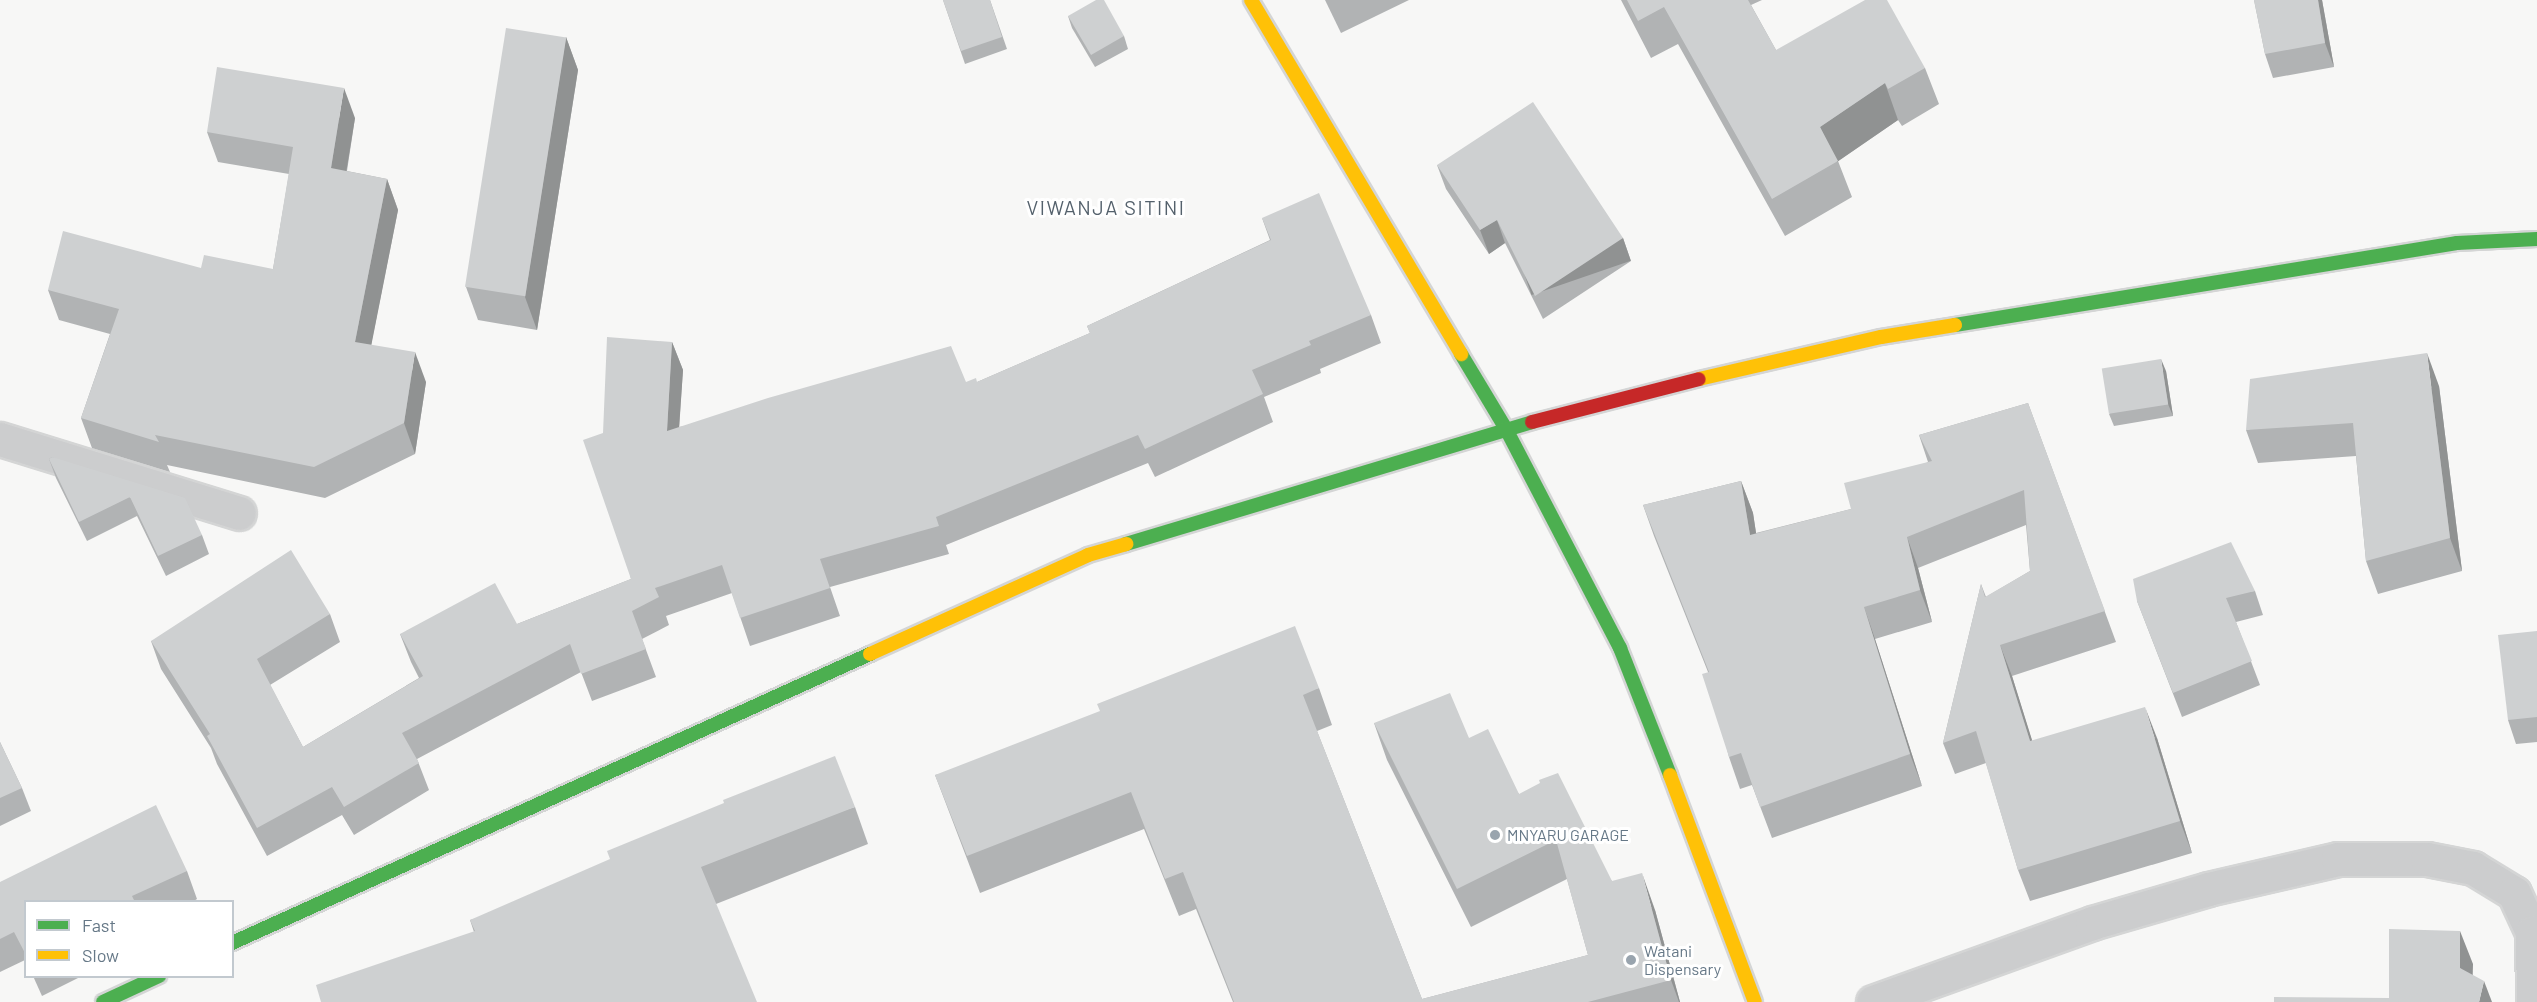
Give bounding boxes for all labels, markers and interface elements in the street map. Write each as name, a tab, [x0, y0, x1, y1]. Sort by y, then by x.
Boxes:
district label: VIWANJA SITINI	[1027, 195, 1185, 219]
place label: MNYARU GARAGE	[1507, 825, 1629, 845]
marker: MNYARU GARAGE	[1488, 828, 1502, 842]
legend	[24, 900, 234, 978]
text: Fast	[82, 914, 116, 936]
place label: Watani Dispensary	[1644, 941, 1721, 979]
text: Slow	[82, 944, 119, 966]
marker: Watani Dispensary	[1622, 951, 1640, 969]

